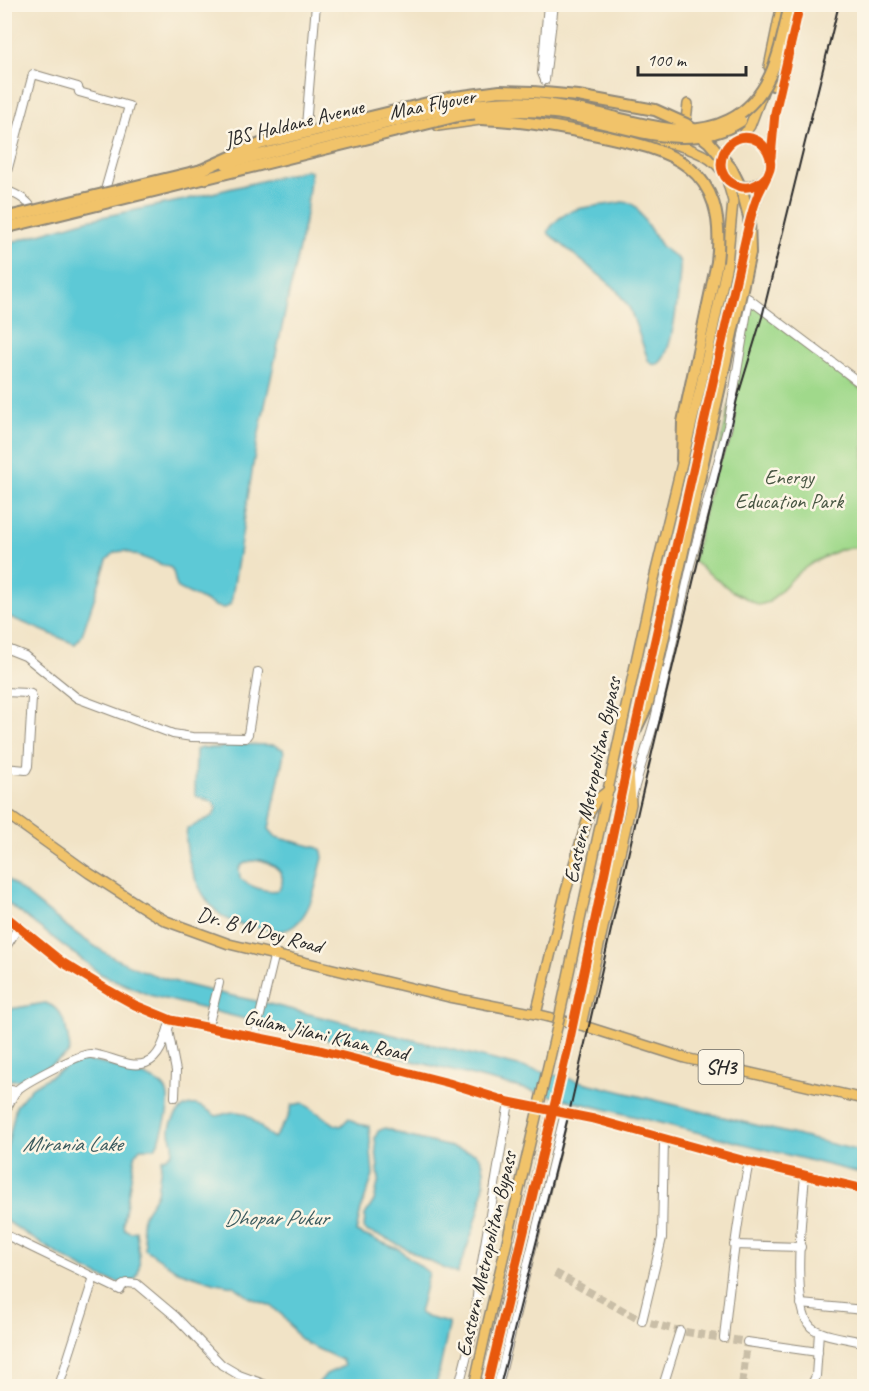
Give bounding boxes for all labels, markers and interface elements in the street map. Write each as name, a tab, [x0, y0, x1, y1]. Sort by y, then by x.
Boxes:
scale bar	[638, 39, 746, 77]
text: 100 m	[647, 49, 688, 71]
street label: Maa Flyover	[387, 82, 480, 125]
street label: JBS Haldane Avenue	[221, 93, 367, 153]
park label: Energy Education Park	[735, 464, 844, 514]
street label: Eastern Metropolitan Bypass	[558, 673, 627, 885]
street label: Dr. B N Dey Road	[194, 901, 329, 960]
street label: Gulam Jilani Khan Road	[242, 1004, 414, 1067]
road number: SH3	[698, 1050, 744, 1084]
water label: Mirania Lake	[22, 1130, 124, 1158]
street label: Eastern Metropolitan Bypass	[450, 1147, 523, 1359]
water label: Dhopar Pukur	[224, 1204, 331, 1232]

